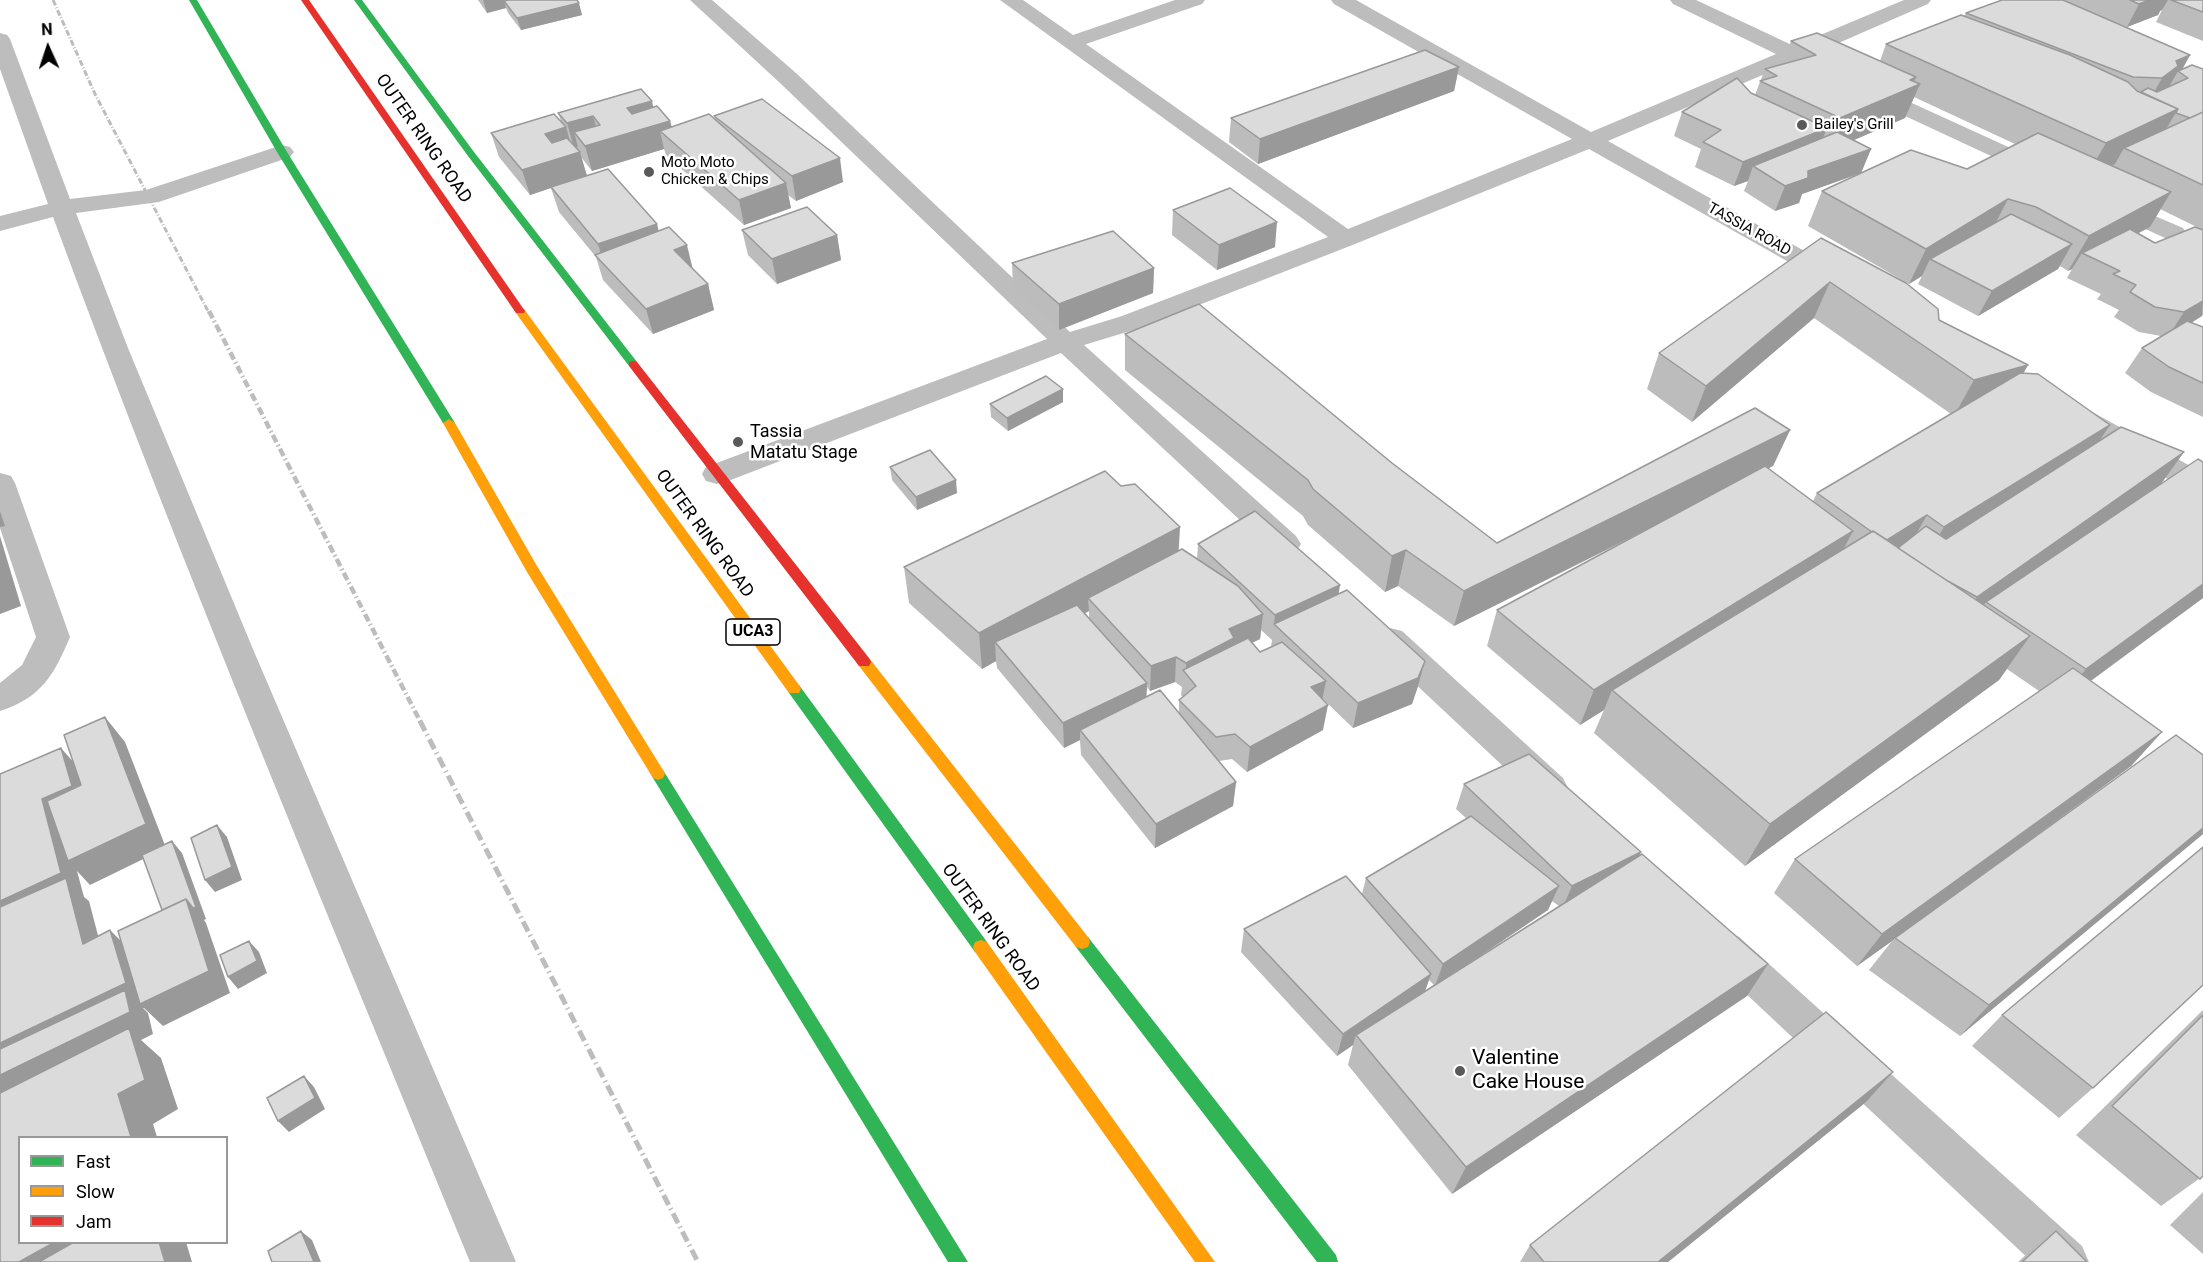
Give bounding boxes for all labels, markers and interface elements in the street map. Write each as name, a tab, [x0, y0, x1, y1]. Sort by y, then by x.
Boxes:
north arrow	[18, 18, 78, 78]
text: N	[41, 20, 53, 39]
street label: OUTER RING ROAD	[370, 70, 476, 208]
place label: Bailey's Grill	[1814, 116, 1894, 134]
marker: Bailey's Grill	[1795, 118, 1809, 132]
place label: Moto Moto Chicken & Chips	[661, 154, 769, 189]
marker: Moto Moto Chicken & Chips	[642, 165, 656, 179]
street label: TASSIA ROAD	[1704, 200, 1794, 260]
place label: Tassia Matatu Stage	[750, 421, 857, 464]
marker: Tassia Matatu Stage	[731, 435, 745, 449]
street label: OUTER RING ROAD	[650, 466, 758, 602]
road number: UCA3	[726, 619, 780, 645]
street label: OUTER RING ROAD	[936, 860, 1044, 996]
place label: Valentine Cake House	[1472, 1046, 1584, 1096]
marker: Valentine Cake House	[1453, 1064, 1467, 1078]
legend	[18, 1136, 228, 1244]
text: Fast	[76, 1151, 111, 1172]
text: Slow	[76, 1181, 115, 1202]
text: Jam	[76, 1211, 112, 1232]

